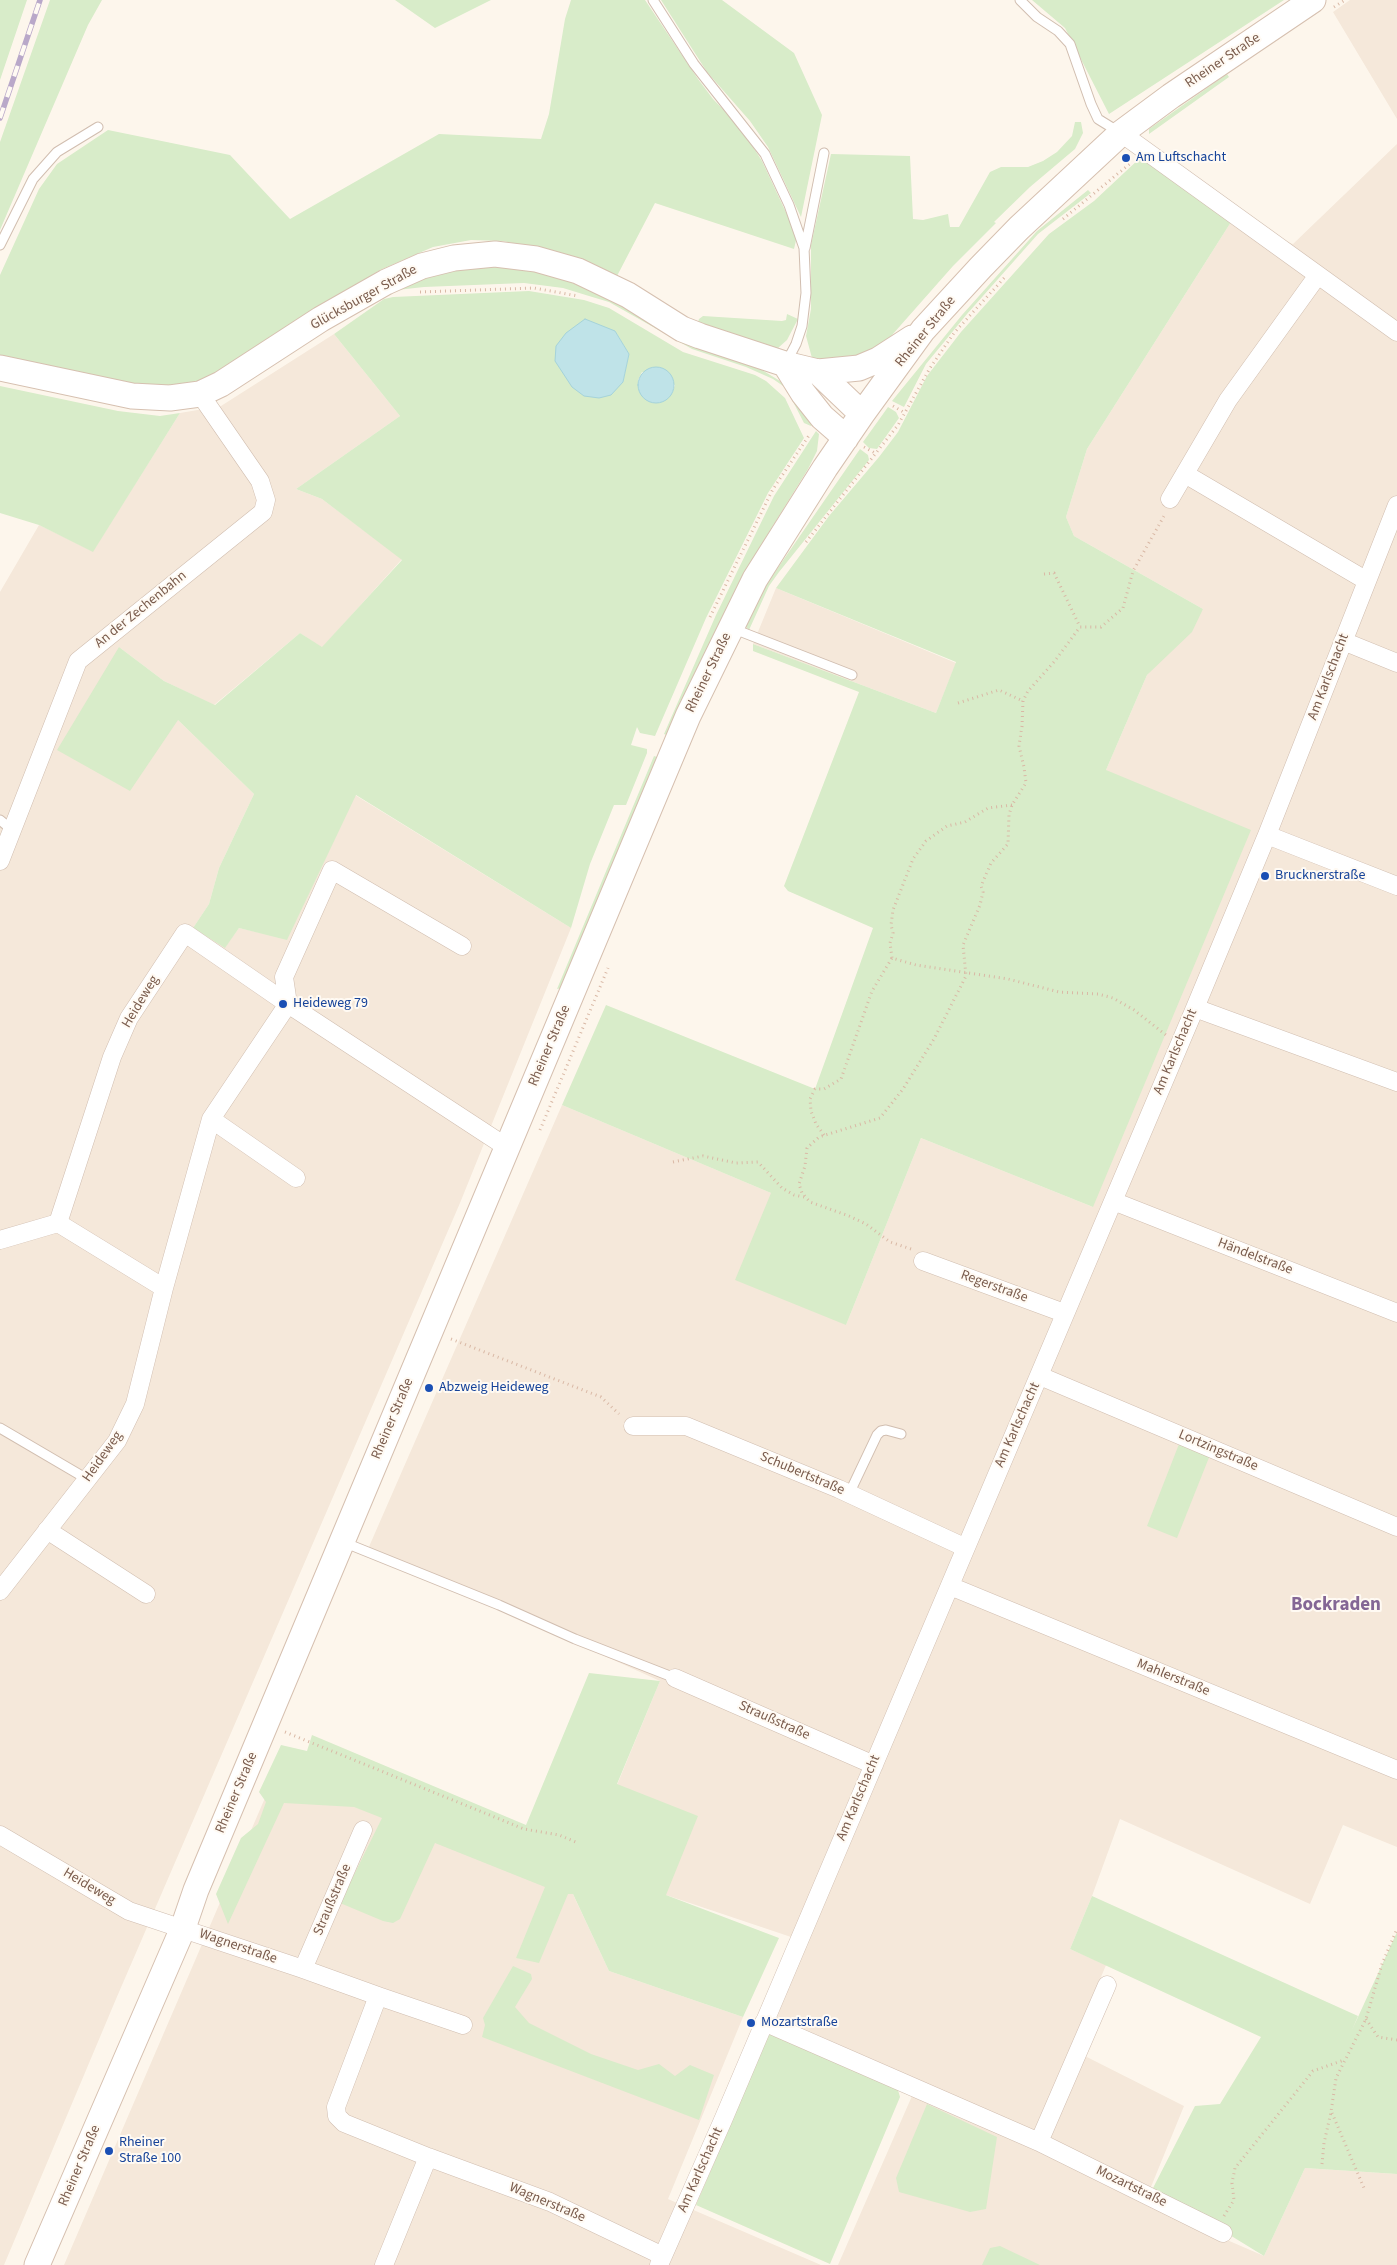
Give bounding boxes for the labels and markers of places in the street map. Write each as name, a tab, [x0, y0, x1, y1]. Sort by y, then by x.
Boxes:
place label: Am Luftschacht	[1136, 150, 1226, 166]
marker: Am Luftschacht	[1120, 152, 1132, 164]
place label: Brucknerstraße	[1275, 868, 1365, 884]
marker: Brucknerstraße	[1259, 870, 1271, 882]
place label: Heideweg 79	[293, 996, 368, 1012]
marker: Heideweg 79	[277, 998, 289, 1010]
place label: Abzweig Heideweg	[439, 1380, 549, 1396]
marker: Abzweig Heideweg	[423, 1382, 435, 1394]
place label: Mozartstraße	[761, 2015, 838, 2031]
marker: Mozartstraße	[745, 2017, 757, 2029]
place label: Rheiner Straße 100	[119, 2135, 181, 2168]
marker: Rheiner Straße 100	[103, 2145, 115, 2157]

